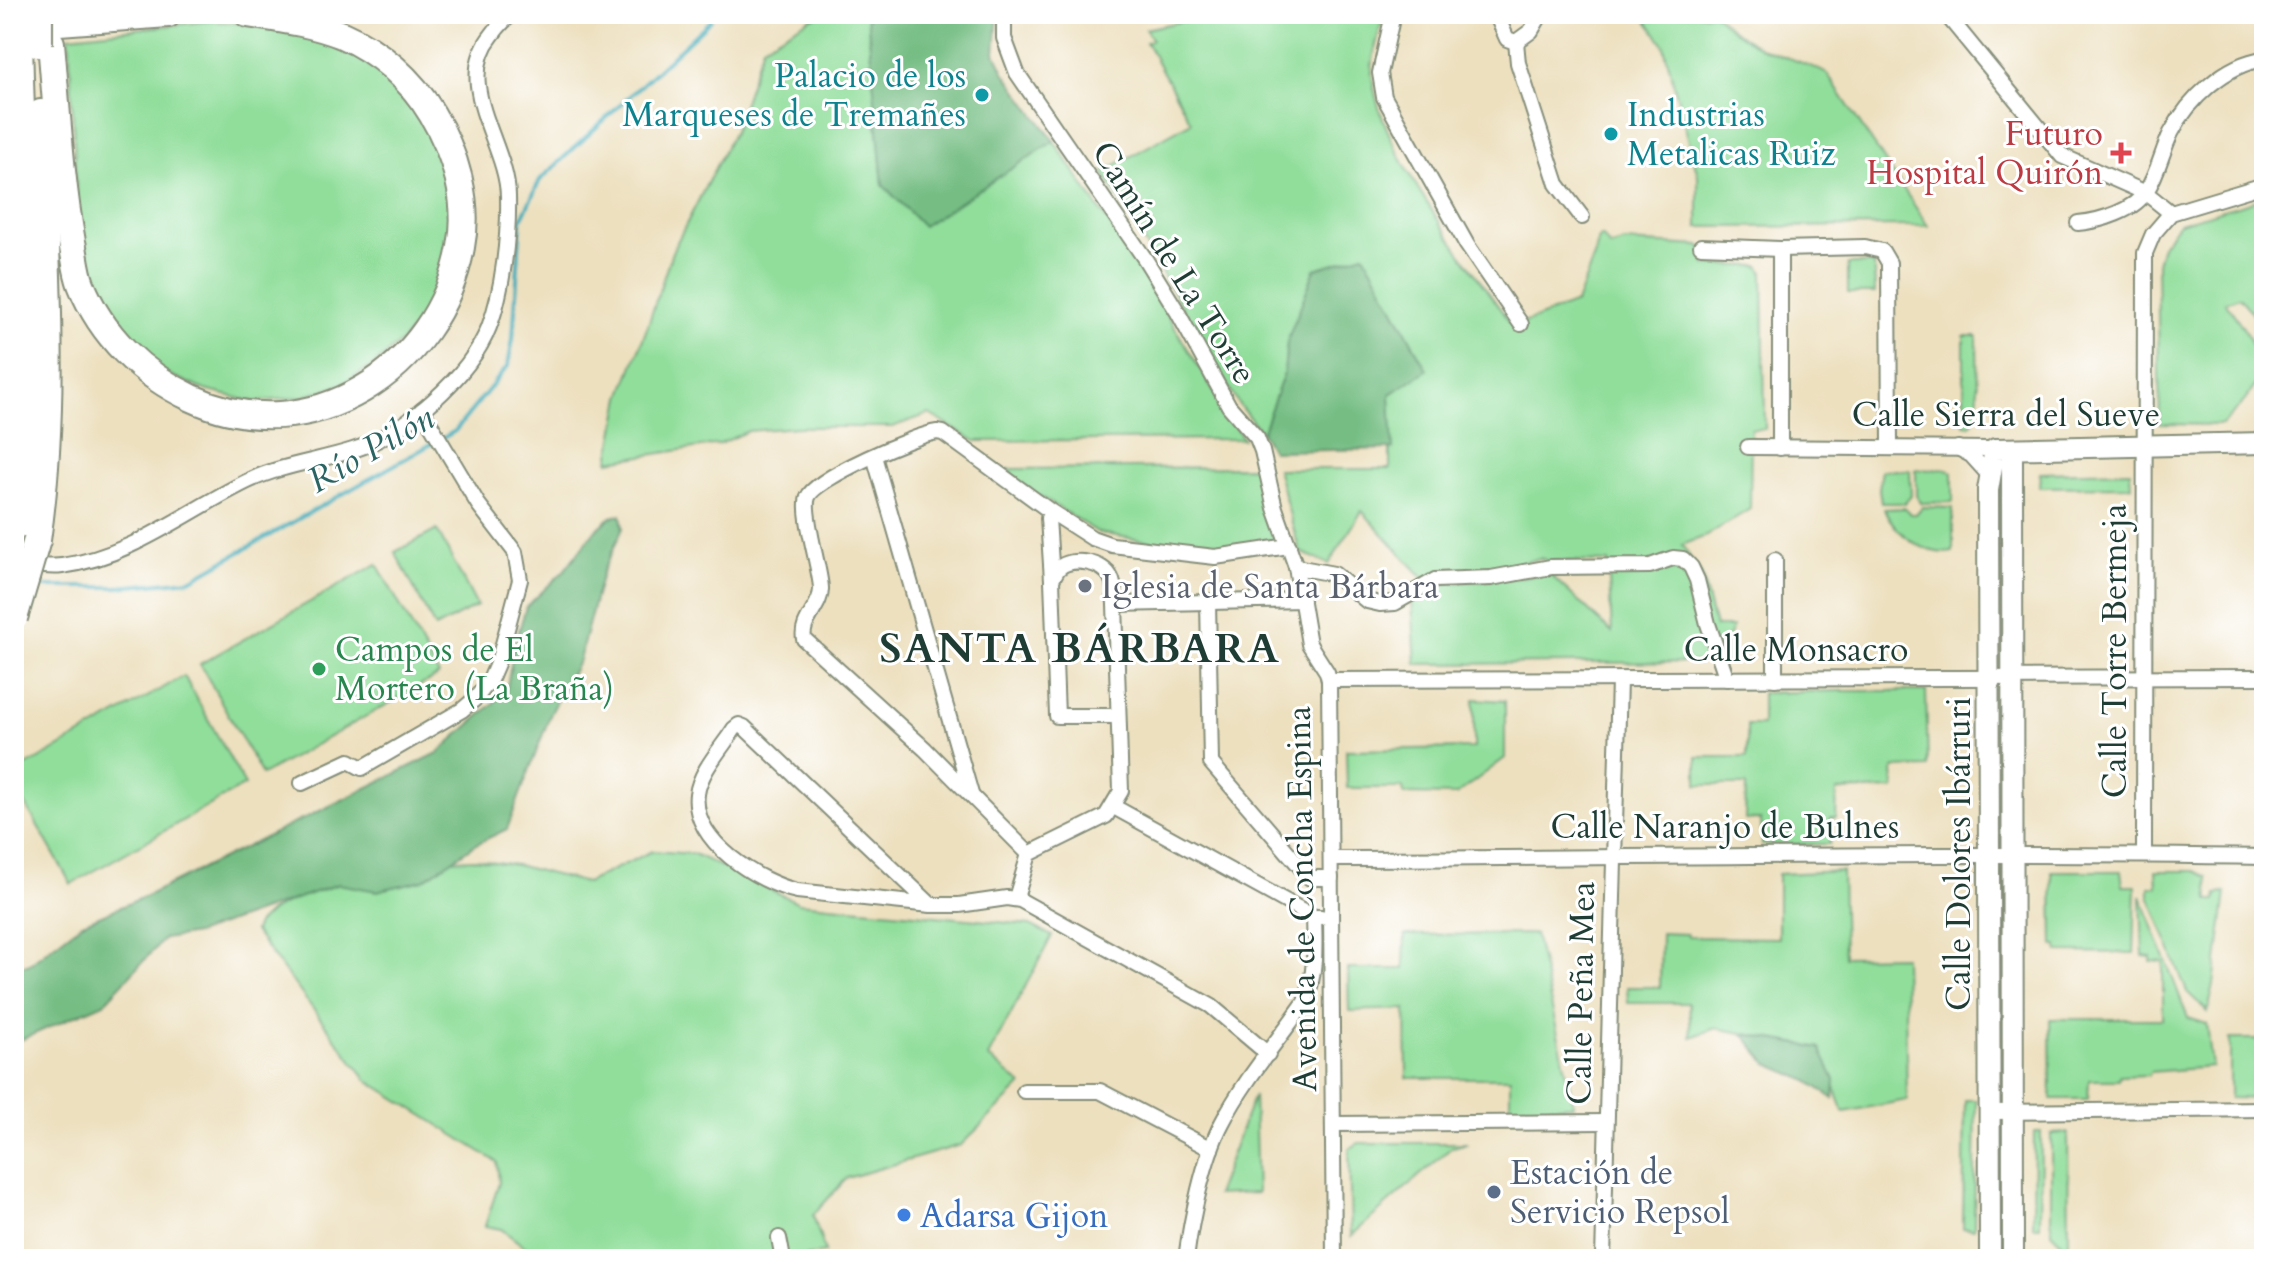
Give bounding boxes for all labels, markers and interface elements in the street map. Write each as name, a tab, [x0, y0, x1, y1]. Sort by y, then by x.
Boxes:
place label: Palacio de los Marqueses de Tremañes	[622, 53, 966, 138]
marker: Palacio de los Marqueses de Tremañes	[973, 86, 991, 104]
place label: Industrias Metalicas Ruiz	[1627, 92, 1836, 177]
place label: Futuro Hospital Quirón	[1866, 111, 2103, 196]
marker: Industrias Metalicas Ruiz	[1602, 125, 1620, 143]
street label: Camín de La Torre	[1081, 132, 1267, 393]
marker: Futuro Hospital Quirón	[2110, 142, 2132, 164]
street label: Calle Sierra del Sueve	[1852, 392, 2160, 438]
water label: Río Pilón	[299, 393, 443, 505]
street label: Calle Torre Bermeja	[2092, 503, 2138, 798]
place label: Iglesia de Santa Bárbara	[1101, 564, 1439, 610]
marker: Iglesia de Santa Bárbara	[1076, 577, 1094, 595]
district label: SANTA BÁRBARA	[879, 620, 1281, 677]
place label: Campos de El Mortero (La Braña)	[335, 627, 614, 712]
street label: Calle Monsacro	[1684, 627, 1908, 673]
marker: Campos de El Mortero (La Braña)	[310, 660, 328, 678]
street label: Calle Dolores Ibárruri	[1936, 697, 1982, 1011]
street label: Avenida de Concha Espina	[1276, 705, 1328, 1092]
street label: Calle Naranjo de Bulnes	[1551, 804, 1899, 850]
street label: Calle Peña Mea	[1556, 881, 1606, 1105]
place label: Estación de Servicio Repsol	[1510, 1150, 1730, 1235]
marker: Estación de Servicio Repsol	[1485, 1183, 1503, 1201]
place label: Adarsa Gijon	[920, 1193, 1108, 1239]
marker: Adarsa Gijon	[895, 1206, 913, 1224]

